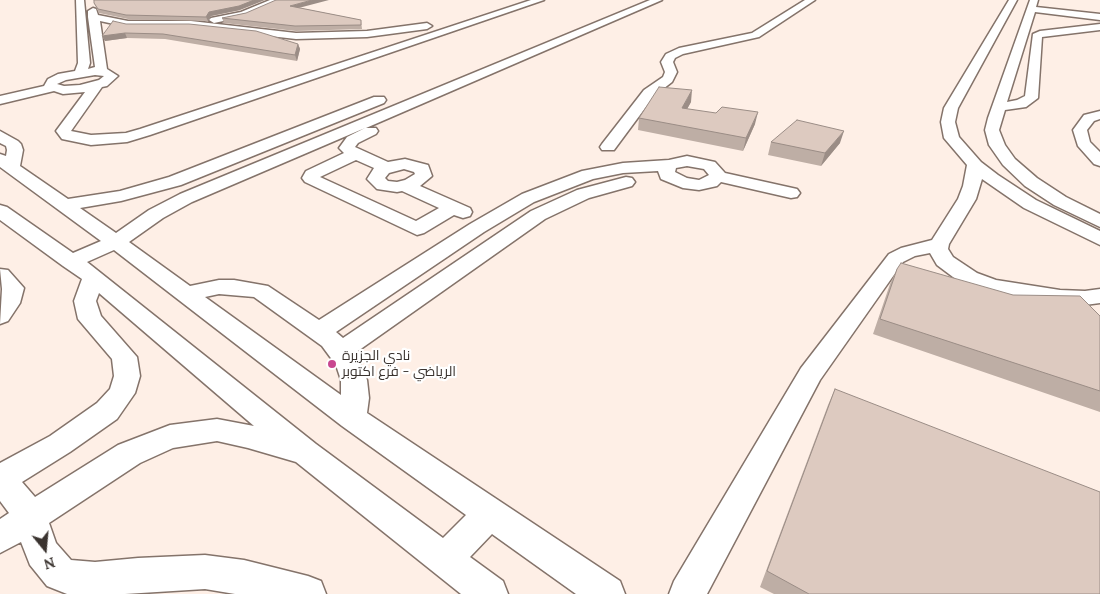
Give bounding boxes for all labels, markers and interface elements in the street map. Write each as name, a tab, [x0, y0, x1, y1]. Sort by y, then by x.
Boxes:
place label: نادي الجزيرة الرياضي - فرع اكتوبر	[342, 348, 456, 381]
marker: نادي الجزيرة الرياضي - فرع اكتوبر	[326, 358, 338, 370]
north arrow	[20, 524, 70, 574]
text: N	[42, 553, 57, 574]

